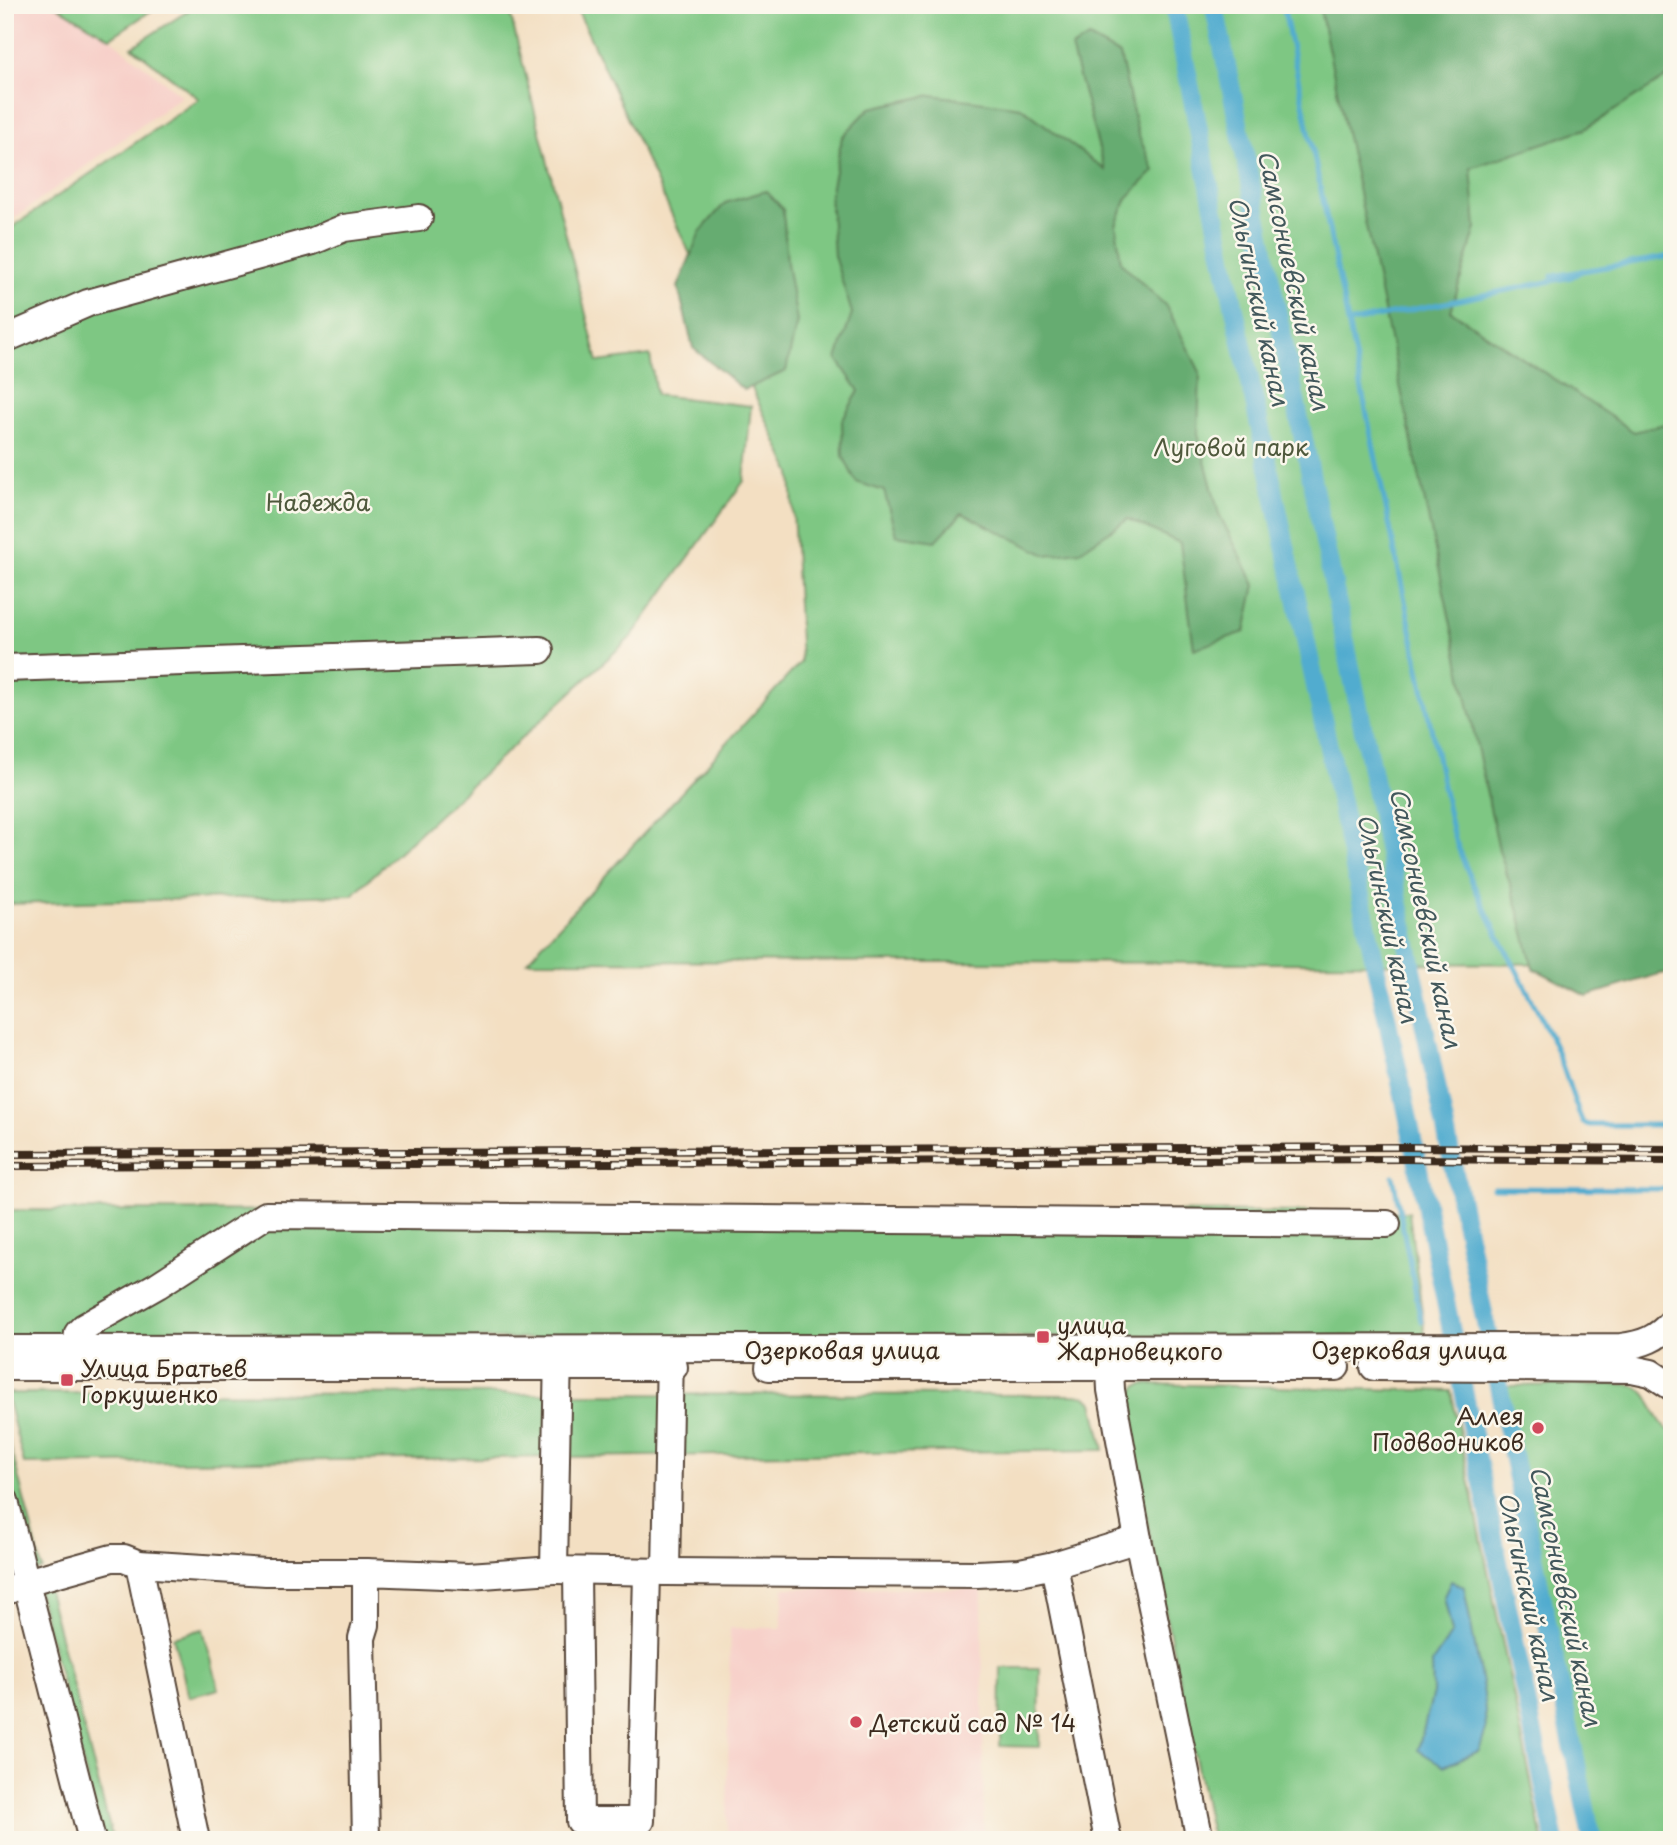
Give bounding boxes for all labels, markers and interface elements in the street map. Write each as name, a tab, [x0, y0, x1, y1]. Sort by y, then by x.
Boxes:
water label: Самсониевский канал	[1250, 146, 1340, 414]
water label: Ольгинский канал	[1220, 193, 1300, 409]
park label: Луговой парк	[1153, 429, 1309, 464]
park label: Надежда	[266, 484, 371, 519]
water label: Самсониевский канал	[1382, 784, 1472, 1052]
water label: Ольгинский канал	[1349, 810, 1429, 1026]
place label: улица Жарновецкого	[1057, 1307, 1223, 1368]
marker: улица Жарновецкого	[1035, 1329, 1051, 1345]
street label: Озерковая улица	[744, 1332, 940, 1367]
street label: Озерковая улица	[1311, 1332, 1507, 1367]
place label: Улица Братьев Горкушенко	[81, 1350, 247, 1411]
marker: Улица Братьев Горкушенко	[59, 1372, 75, 1388]
place label: Аллея Подводников	[1372, 1398, 1524, 1459]
marker: Аллея Подводников	[1530, 1420, 1546, 1436]
water label: Самсониевский канал	[1522, 1462, 1612, 1730]
water label: Ольгинский канал	[1490, 1488, 1570, 1704]
place label: Детский сад № 14	[869, 1705, 1076, 1740]
marker: Детский сад № 14	[848, 1714, 864, 1730]

